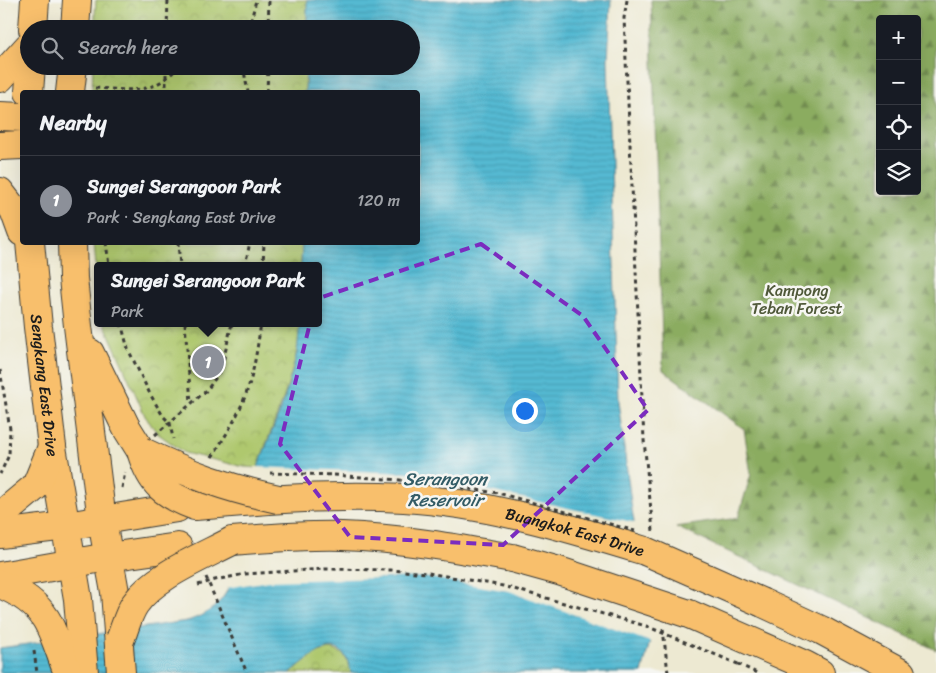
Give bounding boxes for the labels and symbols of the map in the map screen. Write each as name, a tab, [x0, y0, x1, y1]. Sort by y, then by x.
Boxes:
park label: Kampong Teban Forest	[751, 276, 843, 323]
street label: Sengkang East Drive	[22, 313, 67, 459]
pin: 1	[192, 343, 224, 381]
your location	[512, 398, 538, 424]
water label: Serangoon Reservoir	[403, 463, 489, 516]
street label: Buangkok East Drive	[503, 499, 648, 565]

